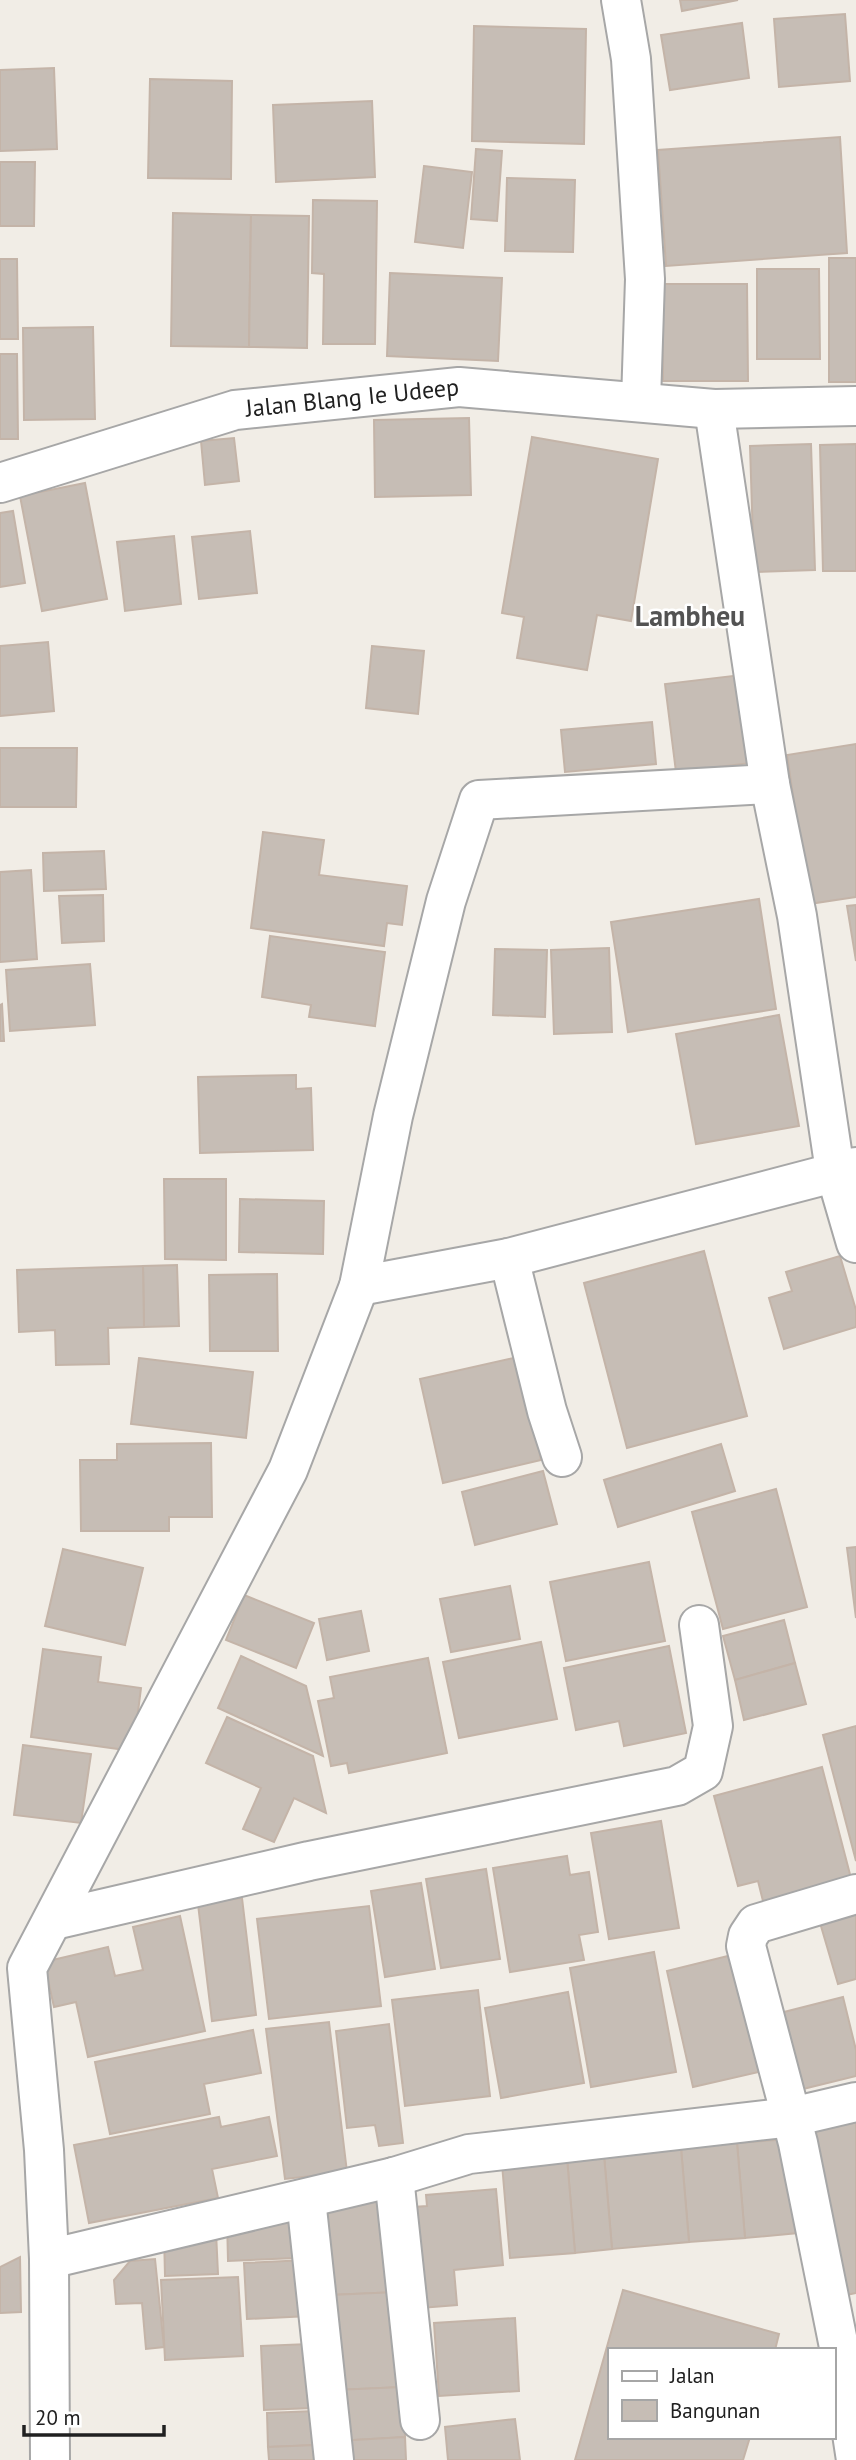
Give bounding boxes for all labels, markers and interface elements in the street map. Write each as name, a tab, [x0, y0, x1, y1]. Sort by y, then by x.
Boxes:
street label: Jalan Blang Ie Udeep	[243, 371, 460, 424]
district label: Lambheu	[635, 597, 745, 634]
legend	[608, 2348, 835, 2439]
text: Jalan	[669, 2362, 715, 2389]
scale bar	[24, 2394, 164, 2438]
text: Bangunan	[670, 2397, 760, 2424]
text: 20 m	[35, 2404, 81, 2431]

